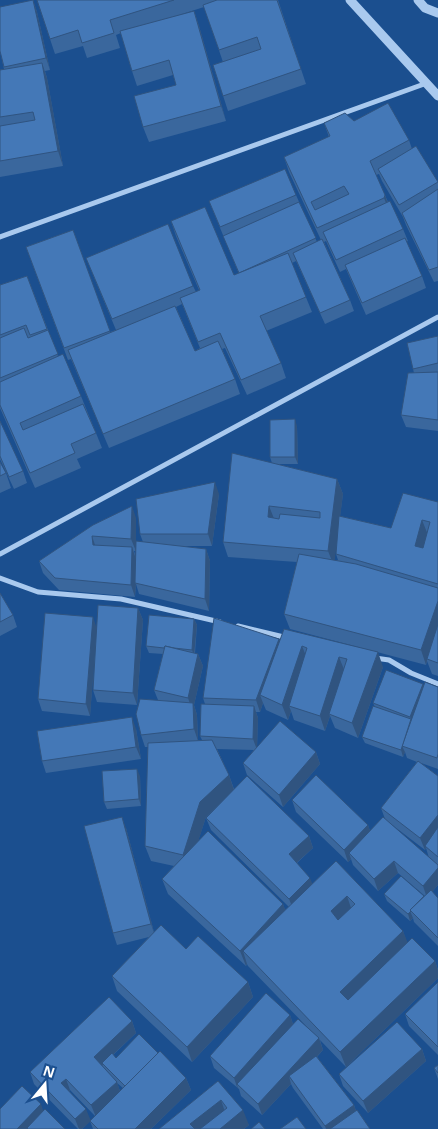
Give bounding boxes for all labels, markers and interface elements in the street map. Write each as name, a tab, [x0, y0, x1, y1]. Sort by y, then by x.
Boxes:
north arrow	[20, 1059, 70, 1109]
text: N	[41, 1060, 58, 1082]

